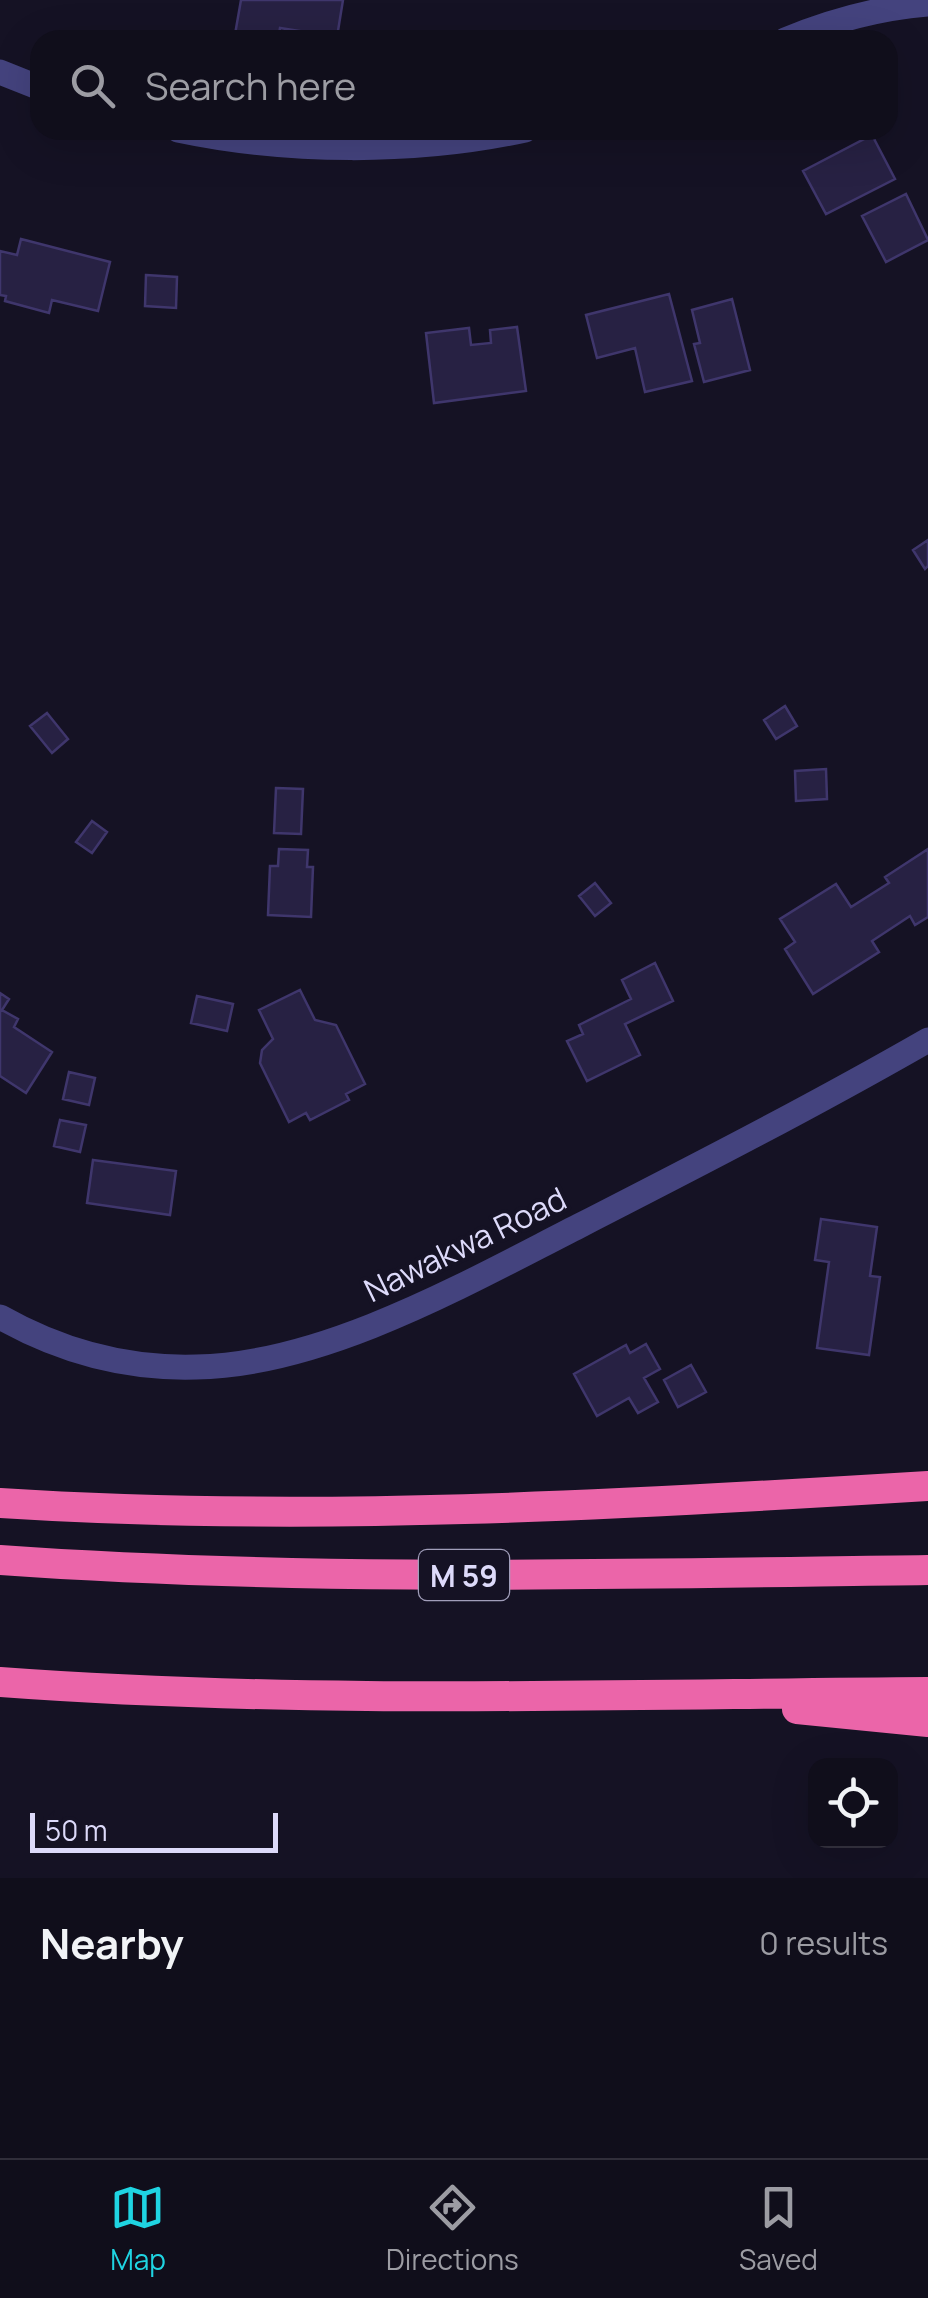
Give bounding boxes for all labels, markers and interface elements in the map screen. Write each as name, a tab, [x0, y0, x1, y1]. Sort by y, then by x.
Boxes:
search box	[30, 30, 898, 140]
icon: search	[65, 58, 120, 113]
text: Search here	[145, 59, 356, 111]
street label: Nawakwa Road	[357, 1176, 573, 1312]
road number: M 59	[419, 1550, 509, 1600]
map controls	[808, 1758, 898, 1848]
button: locate	[808, 1758, 898, 1848]
scale bar	[30, 1808, 278, 1852]
text: 50 m	[45, 1811, 108, 1849]
text: Nearby	[40, 1914, 184, 1972]
text: 0 results	[759, 1921, 888, 1965]
tab: Map	[110, 2180, 166, 2278]
tab: Directions	[386, 2180, 519, 2278]
tab: Saved	[739, 2180, 818, 2278]

